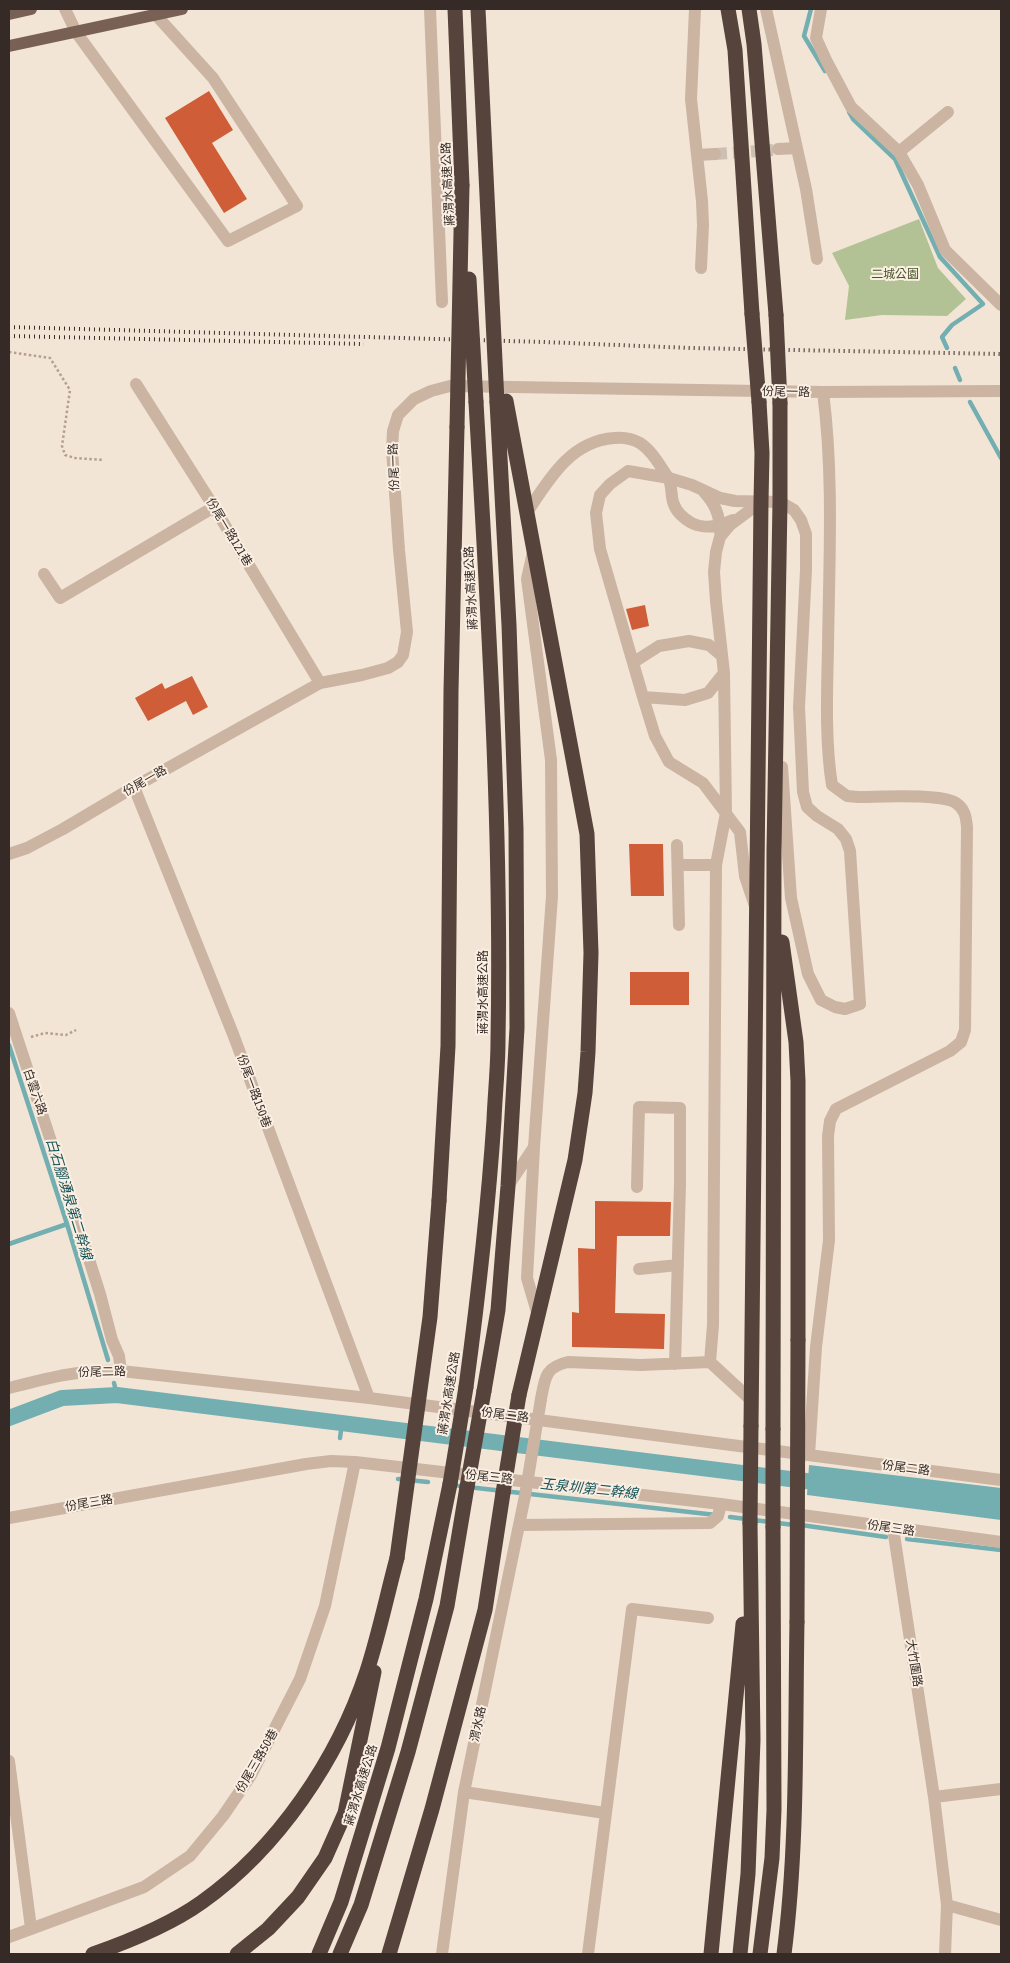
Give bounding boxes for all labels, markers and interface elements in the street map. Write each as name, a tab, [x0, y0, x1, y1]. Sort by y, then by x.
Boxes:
street label: 蔣渭水高速公路	[439, 142, 457, 226]
park label: 二城公園	[871, 267, 919, 281]
street label: 份尾一路	[762, 384, 810, 400]
street label: 份尾一路	[386, 443, 402, 491]
street label: 份尾一路121巷	[203, 495, 255, 569]
street label: 蔣渭水高速公路	[462, 546, 480, 630]
street label: 份尾一路	[121, 763, 169, 799]
street label: 蔣渭水高速公路	[476, 950, 490, 1034]
street label: 份尾一路150巷	[234, 1052, 274, 1130]
street label: 白雲六路	[20, 1067, 50, 1117]
water label: 白石腳湧泉第二幹線	[43, 1136, 95, 1262]
street label: 蔣渭水高速公路	[435, 1350, 463, 1436]
street label: 份尾二路	[78, 1364, 126, 1380]
street label: 份尾二路	[480, 1405, 530, 1425]
street label: 份尾二路	[881, 1458, 931, 1478]
street label: 份尾三路	[464, 1467, 514, 1487]
water label: 玉泉圳第二幹線	[539, 1476, 639, 1502]
street label: 份尾三路	[64, 1492, 114, 1514]
street label: 份尾三路	[866, 1518, 916, 1538]
street label: 大竹圍路	[903, 1638, 925, 1688]
street label: 渭水路	[467, 1705, 489, 1743]
street label: 份尾三路50巷	[233, 1727, 281, 1795]
street label: 蔣渭水高速公路	[342, 1743, 380, 1827]

